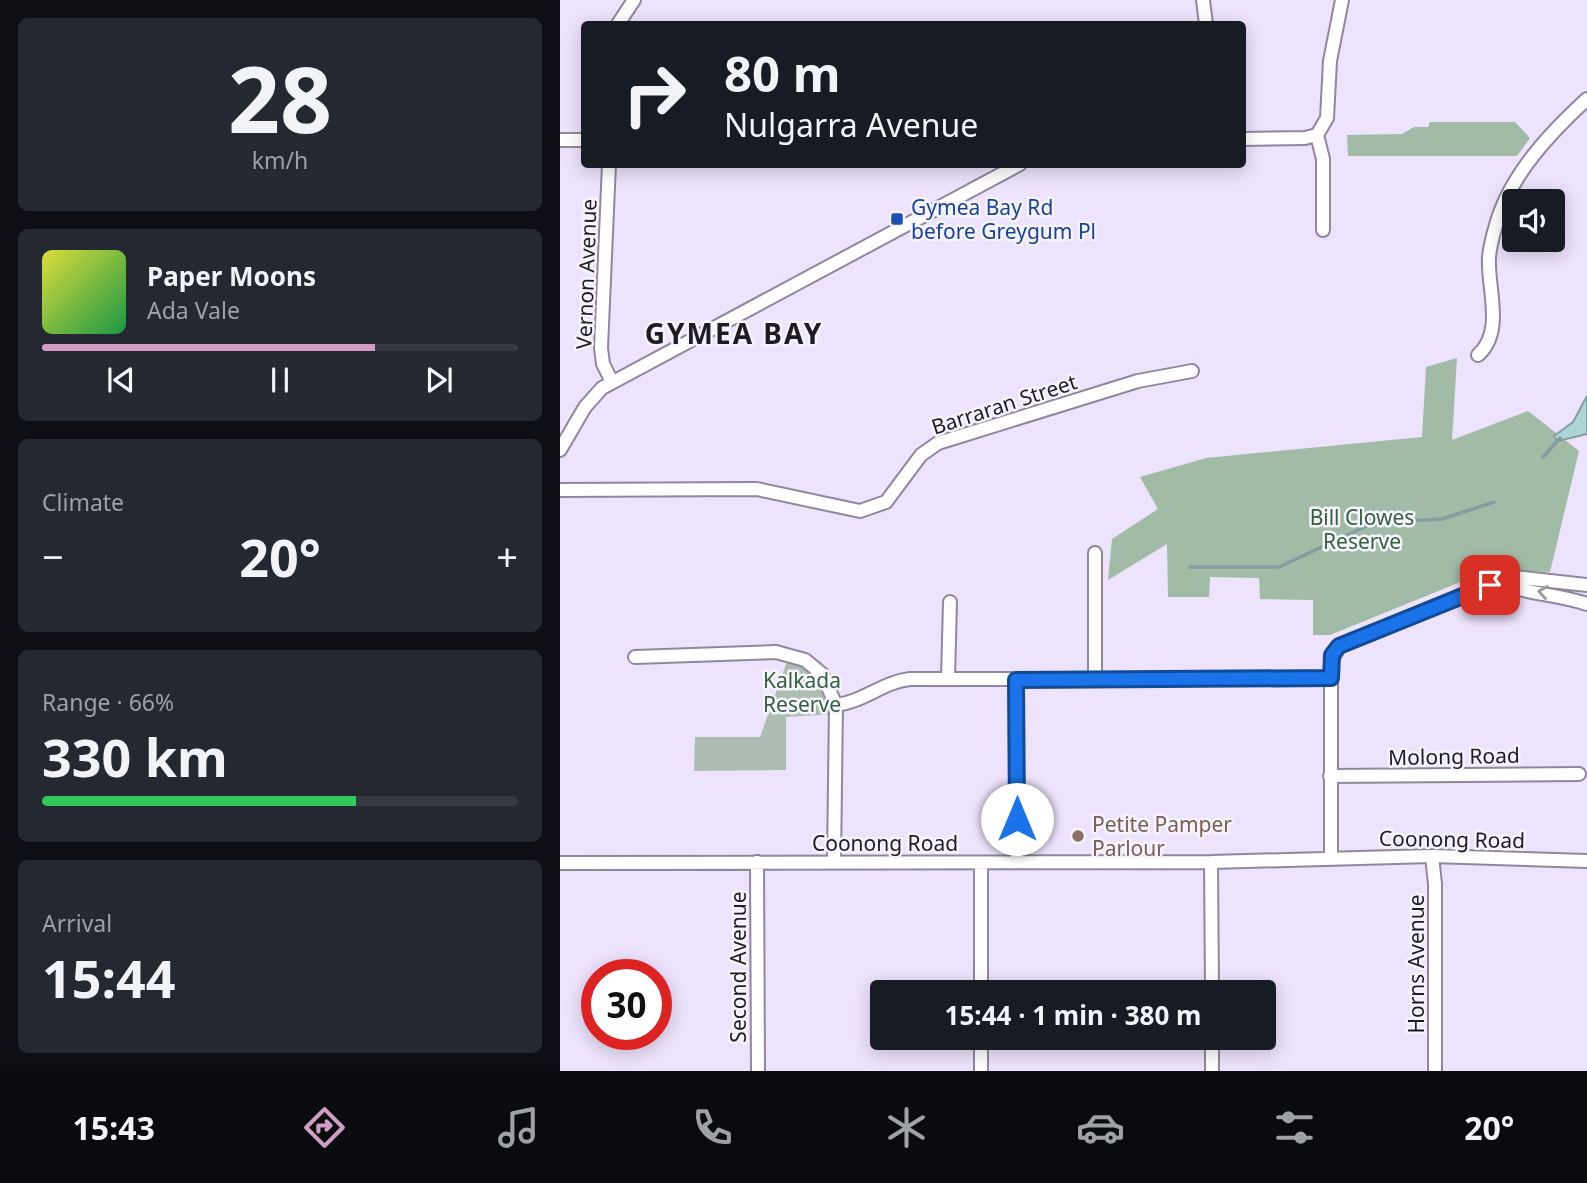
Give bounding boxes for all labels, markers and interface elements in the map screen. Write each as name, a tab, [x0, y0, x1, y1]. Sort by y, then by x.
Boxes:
text: 28	[228, 36, 332, 160]
text: 80 m	[724, 40, 841, 106]
icon: right	[609, 49, 700, 140]
text: Nulgarra Avenue	[724, 103, 978, 146]
text: km/h	[252, 144, 308, 176]
map controls	[1502, 189, 1565, 252]
button: sound	[1502, 189, 1565, 252]
place label: Gymea Bay Rd before Greygum Pl	[911, 193, 1096, 245]
street label: Vernon Avenue	[569, 198, 603, 350]
marker: Gymea Bay Rd before Greygum Pl	[889, 211, 905, 227]
text: Paper Moons	[147, 258, 316, 294]
text: Ada Vale	[147, 294, 240, 326]
district label: GYMEA BAY	[645, 314, 823, 352]
icon: previous	[102, 361, 140, 399]
icon: pause	[261, 361, 299, 399]
icon: next	[420, 361, 458, 399]
street label: Barraran Street	[928, 367, 1081, 441]
text: Climate	[42, 486, 124, 518]
park label: Bill Clowes Reserve	[1310, 503, 1414, 555]
text: 20°	[239, 521, 321, 592]
text: −	[42, 530, 64, 582]
text: +	[496, 530, 518, 582]
pin	[1460, 555, 1520, 615]
icon: arrive	[1471, 566, 1509, 604]
one-way arrow	[1537, 585, 1549, 600]
park label: Kalkada Reserve	[763, 666, 841, 718]
text: Range · 66%	[42, 686, 174, 718]
text: 330 km	[42, 721, 228, 792]
street label: Molong Road	[1388, 741, 1520, 771]
position arrow	[980, 782, 1054, 856]
place label: Petite Pamper Parlour	[1092, 810, 1232, 862]
street label: Coonong Road	[1379, 824, 1525, 854]
marker: Petite Pamper Parlour	[1070, 828, 1086, 844]
street label: Coonong Road	[812, 829, 958, 857]
street label: Second Avenue	[724, 891, 752, 1043]
street label: Horns Avenue	[1402, 894, 1430, 1034]
text: Arrival	[42, 907, 112, 939]
text: 15:44	[42, 942, 176, 1013]
speed limit sign: 30	[581, 959, 672, 1050]
text: 15:44 · 1 min · 380 m	[945, 997, 1201, 1033]
icon: directions	[300, 1103, 349, 1152]
icon: music	[494, 1103, 543, 1152]
icon: phone	[688, 1103, 737, 1152]
icon: climate	[882, 1103, 931, 1152]
icon: car	[1076, 1103, 1125, 1152]
icon: filters	[1270, 1103, 1319, 1152]
text: 15:43	[73, 1106, 155, 1149]
text: 20°	[1464, 1106, 1514, 1149]

